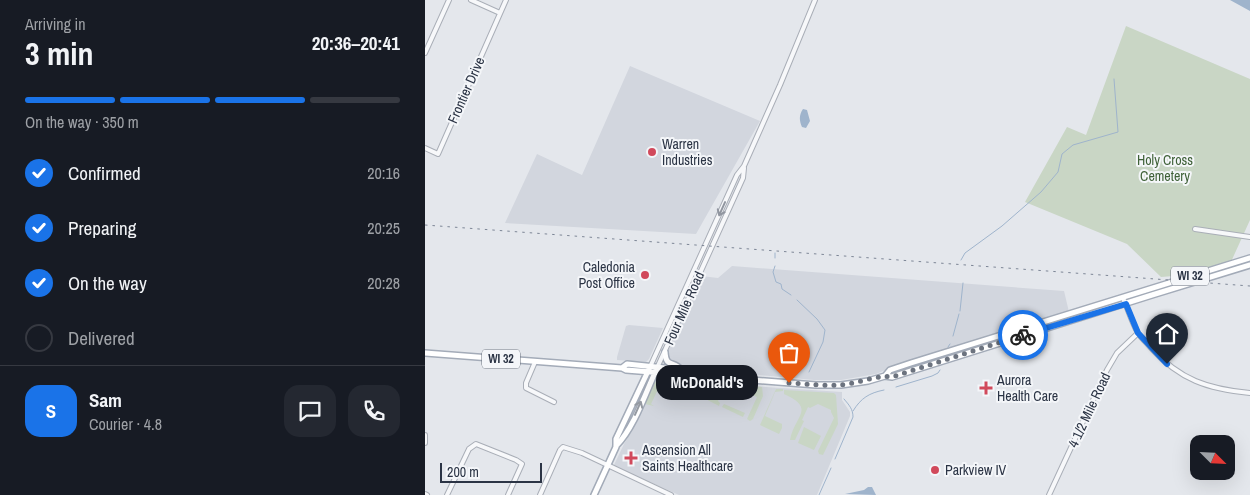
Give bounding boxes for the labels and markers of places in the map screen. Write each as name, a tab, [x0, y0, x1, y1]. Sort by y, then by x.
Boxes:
place label: Warren Industries	[662, 135, 713, 169]
marker: Warren Industries	[646, 146, 658, 158]
place label: Caledonia Post Office	[578, 258, 636, 292]
marker: Caledonia Post Office	[639, 269, 651, 281]
pin	[1146, 313, 1188, 364]
pin	[768, 332, 810, 383]
callout: McDonald's	[657, 366, 759, 400]
place label: Aurora Health Care	[996, 371, 1058, 405]
marker: Aurora Health Care	[979, 381, 993, 395]
place label: Ascension All Saints Healthcare	[641, 441, 733, 475]
marker: Ascension All Saints Healthcare	[624, 451, 638, 465]
place label: Parkview IV	[945, 461, 1007, 479]
marker: Parkview IV	[929, 464, 941, 476]

